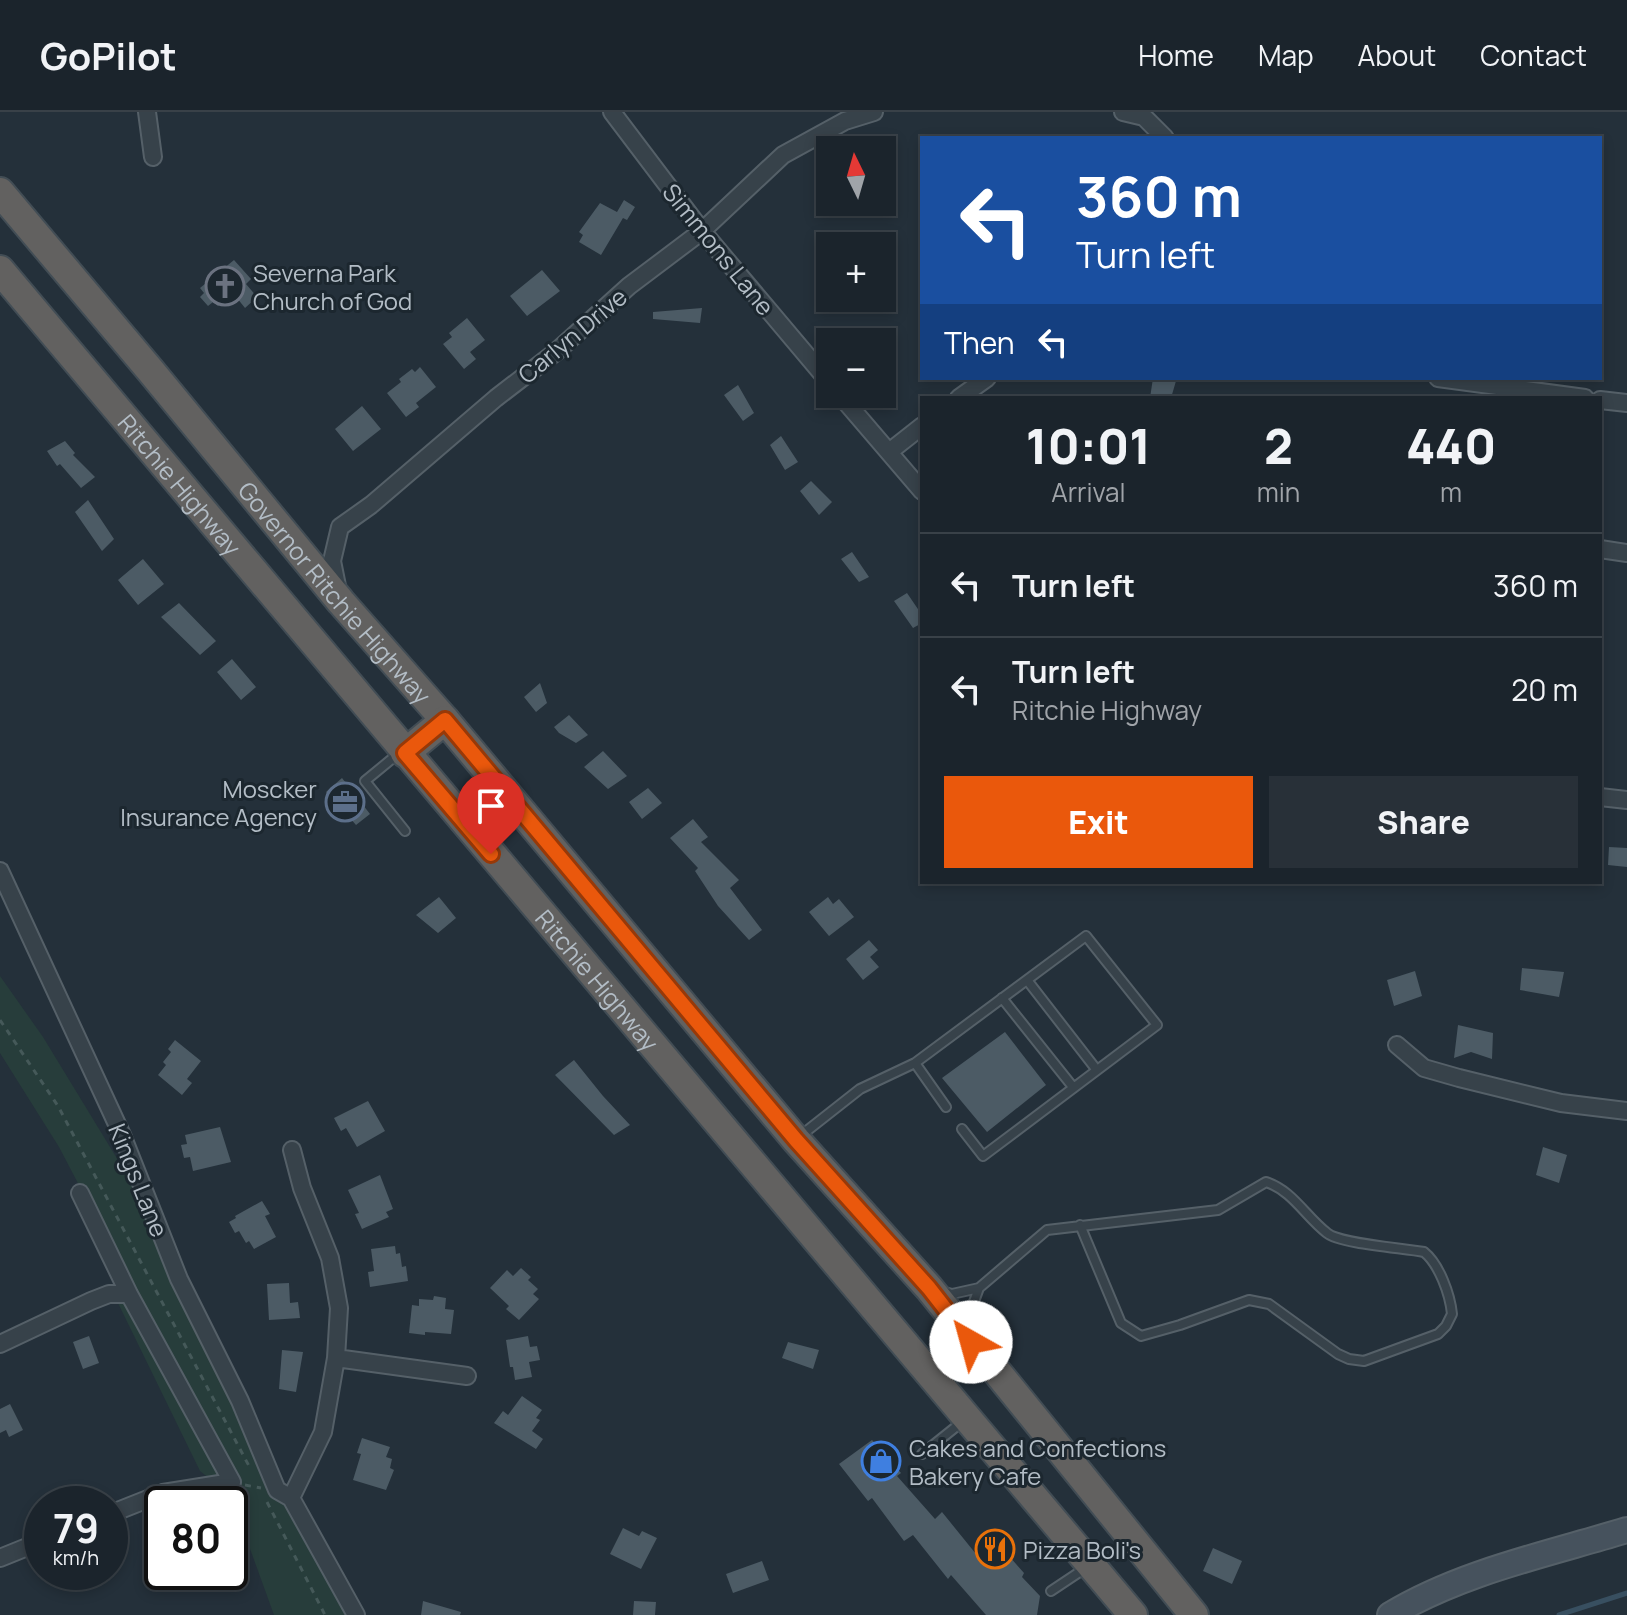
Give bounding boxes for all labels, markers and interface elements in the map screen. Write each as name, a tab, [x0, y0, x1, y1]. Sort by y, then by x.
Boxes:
text: GoPilot	[40, 29, 177, 81]
text: Home	[1138, 36, 1214, 74]
text: Map	[1258, 36, 1314, 74]
text: About	[1358, 36, 1436, 74]
text: Contact	[1480, 36, 1587, 74]
north arrow	[816, 136, 896, 216]
map controls	[816, 136, 896, 408]
text: 360 m	[1076, 157, 1242, 234]
icon: left	[944, 168, 1048, 272]
street label: Simmons Lane	[656, 176, 782, 322]
text: Turn left	[1076, 230, 1215, 279]
button: +	[816, 232, 896, 312]
place label: Severna Park Church of God	[253, 256, 412, 317]
church icon: Severna Park Church of God	[204, 265, 246, 307]
street label: Carlyn Drive	[511, 280, 633, 390]
icon: left	[1031, 320, 1075, 364]
text: Then	[944, 322, 1015, 363]
button: −	[816, 328, 896, 408]
street label: Ritchie Highway	[111, 406, 250, 562]
text: 10:01	[1026, 413, 1151, 478]
text: 2	[1264, 413, 1293, 478]
text: 440	[1406, 413, 1496, 478]
street label: Governor Ritchie Highway	[231, 474, 439, 711]
text: Arrival	[1051, 474, 1125, 510]
text: min	[1257, 474, 1300, 510]
text: m	[1440, 474, 1462, 510]
icon: left	[944, 563, 988, 607]
text: Turn left	[1012, 565, 1135, 606]
text: 360 m	[1493, 565, 1578, 606]
text: Turn left	[1012, 651, 1135, 692]
icon: left	[944, 667, 988, 711]
text: 20 m	[1511, 669, 1578, 710]
text: Ritchie Highway	[1012, 692, 1202, 728]
place label: Moscker Insurance Agency	[120, 772, 317, 833]
pin	[457, 772, 525, 854]
button: Exit	[944, 776, 1253, 868]
button: Share	[1269, 776, 1578, 868]
office icon: Moscker Insurance Agency	[324, 781, 366, 823]
icon: arrive	[469, 784, 513, 828]
street label: Ritchie Highway	[529, 902, 667, 1058]
street label: Kings Lane	[101, 1118, 177, 1242]
position arrow	[929, 1300, 1013, 1384]
place label: Cakes and Confections Bakery Cafe	[909, 1431, 1166, 1492]
shop icon: Cakes and Confections Bakery Cafe	[860, 1440, 902, 1482]
speed limit sign: 80	[144, 1486, 248, 1590]
text: 79	[53, 1500, 99, 1555]
restaurant icon: Pizza Boli's	[974, 1528, 1016, 1570]
place label: Pizza Boli's	[1023, 1533, 1141, 1566]
text: km/h	[53, 1544, 99, 1571]

